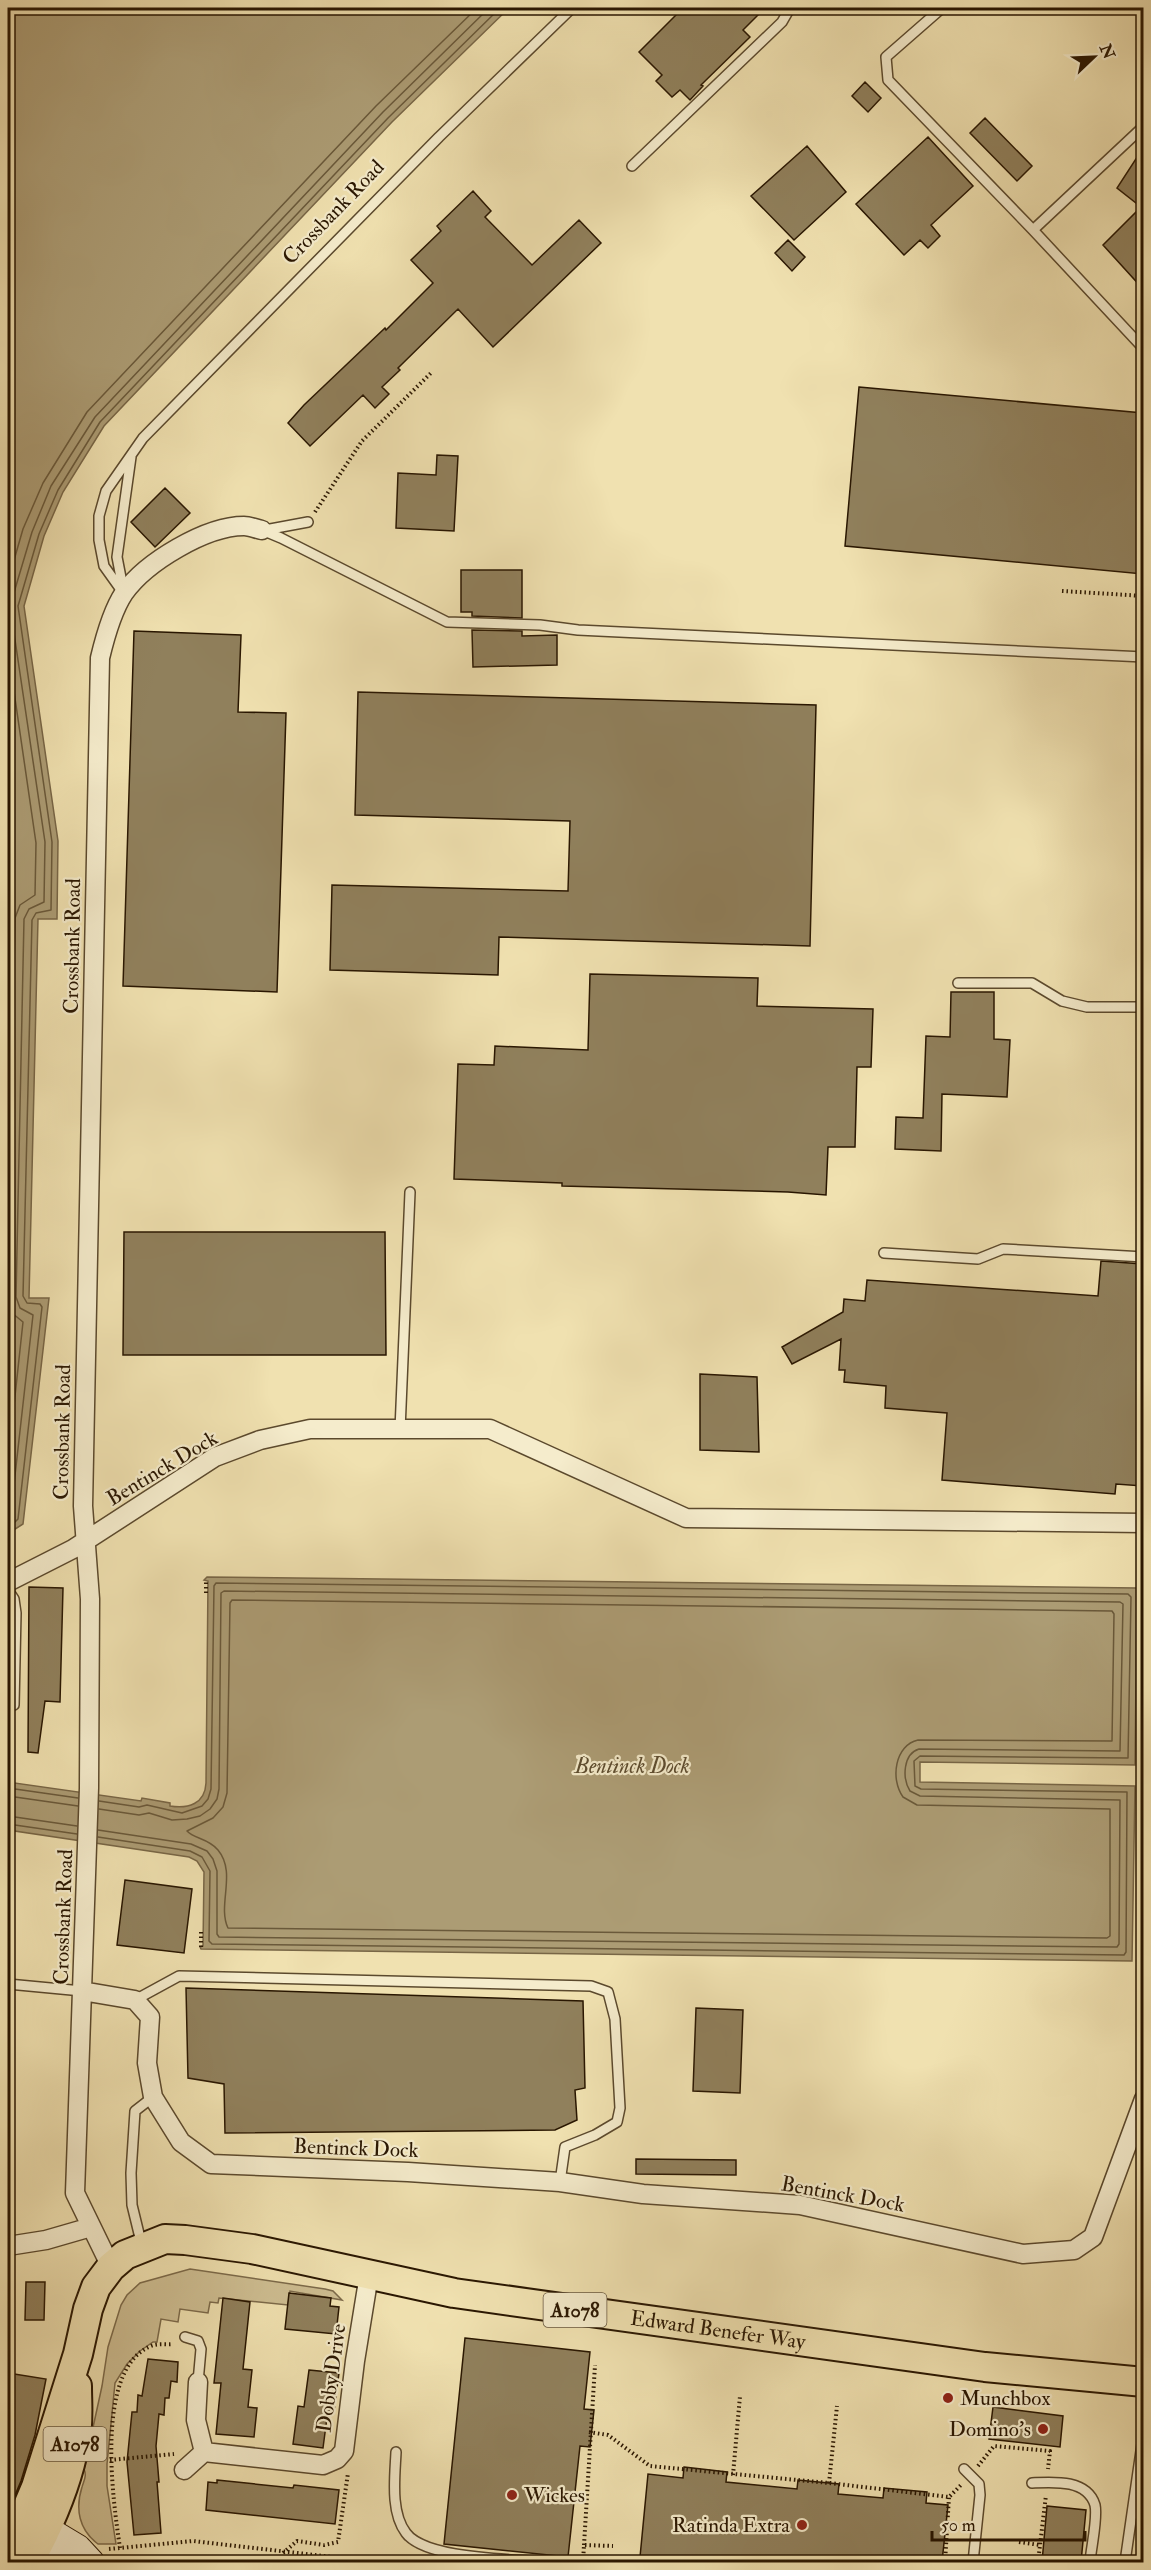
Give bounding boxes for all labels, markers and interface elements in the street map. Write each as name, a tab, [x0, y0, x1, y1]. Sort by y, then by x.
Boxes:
north arrow	[1064, 27, 1124, 87]
text: N	[1094, 40, 1119, 63]
street label: Crossbank Road	[277, 154, 391, 270]
street label: Crossbank Road	[58, 877, 87, 1014]
street label: Crossbank Road	[48, 1363, 77, 1500]
street label: Bentinck Dock	[102, 1425, 223, 1512]
water label: Bentinck Dock	[573, 1752, 690, 1780]
street label: Crossbank Road	[48, 1848, 79, 1985]
street label: Bentinck Dock	[293, 2133, 419, 2164]
street label: Bentinck Dock	[779, 2170, 907, 2219]
road number: A1078	[544, 2293, 606, 2327]
street label: Edward Benefer Way	[629, 2305, 808, 2356]
street label: Dobby Drive	[311, 2322, 353, 2434]
place label: Munchbox	[960, 2385, 1051, 2412]
marker: Munchbox	[941, 2391, 955, 2405]
place label: Domino's	[949, 2416, 1031, 2443]
marker: Domino's	[1036, 2422, 1050, 2436]
road number: A1078	[44, 2427, 106, 2461]
place label: Wickes	[523, 2482, 585, 2509]
marker: Wickes	[505, 2488, 519, 2502]
scale bar	[932, 2504, 1085, 2542]
place label: Ratinda Extra	[672, 2512, 790, 2539]
text: 50 m	[941, 2514, 976, 2537]
marker: Ratinda Extra	[795, 2518, 809, 2532]

